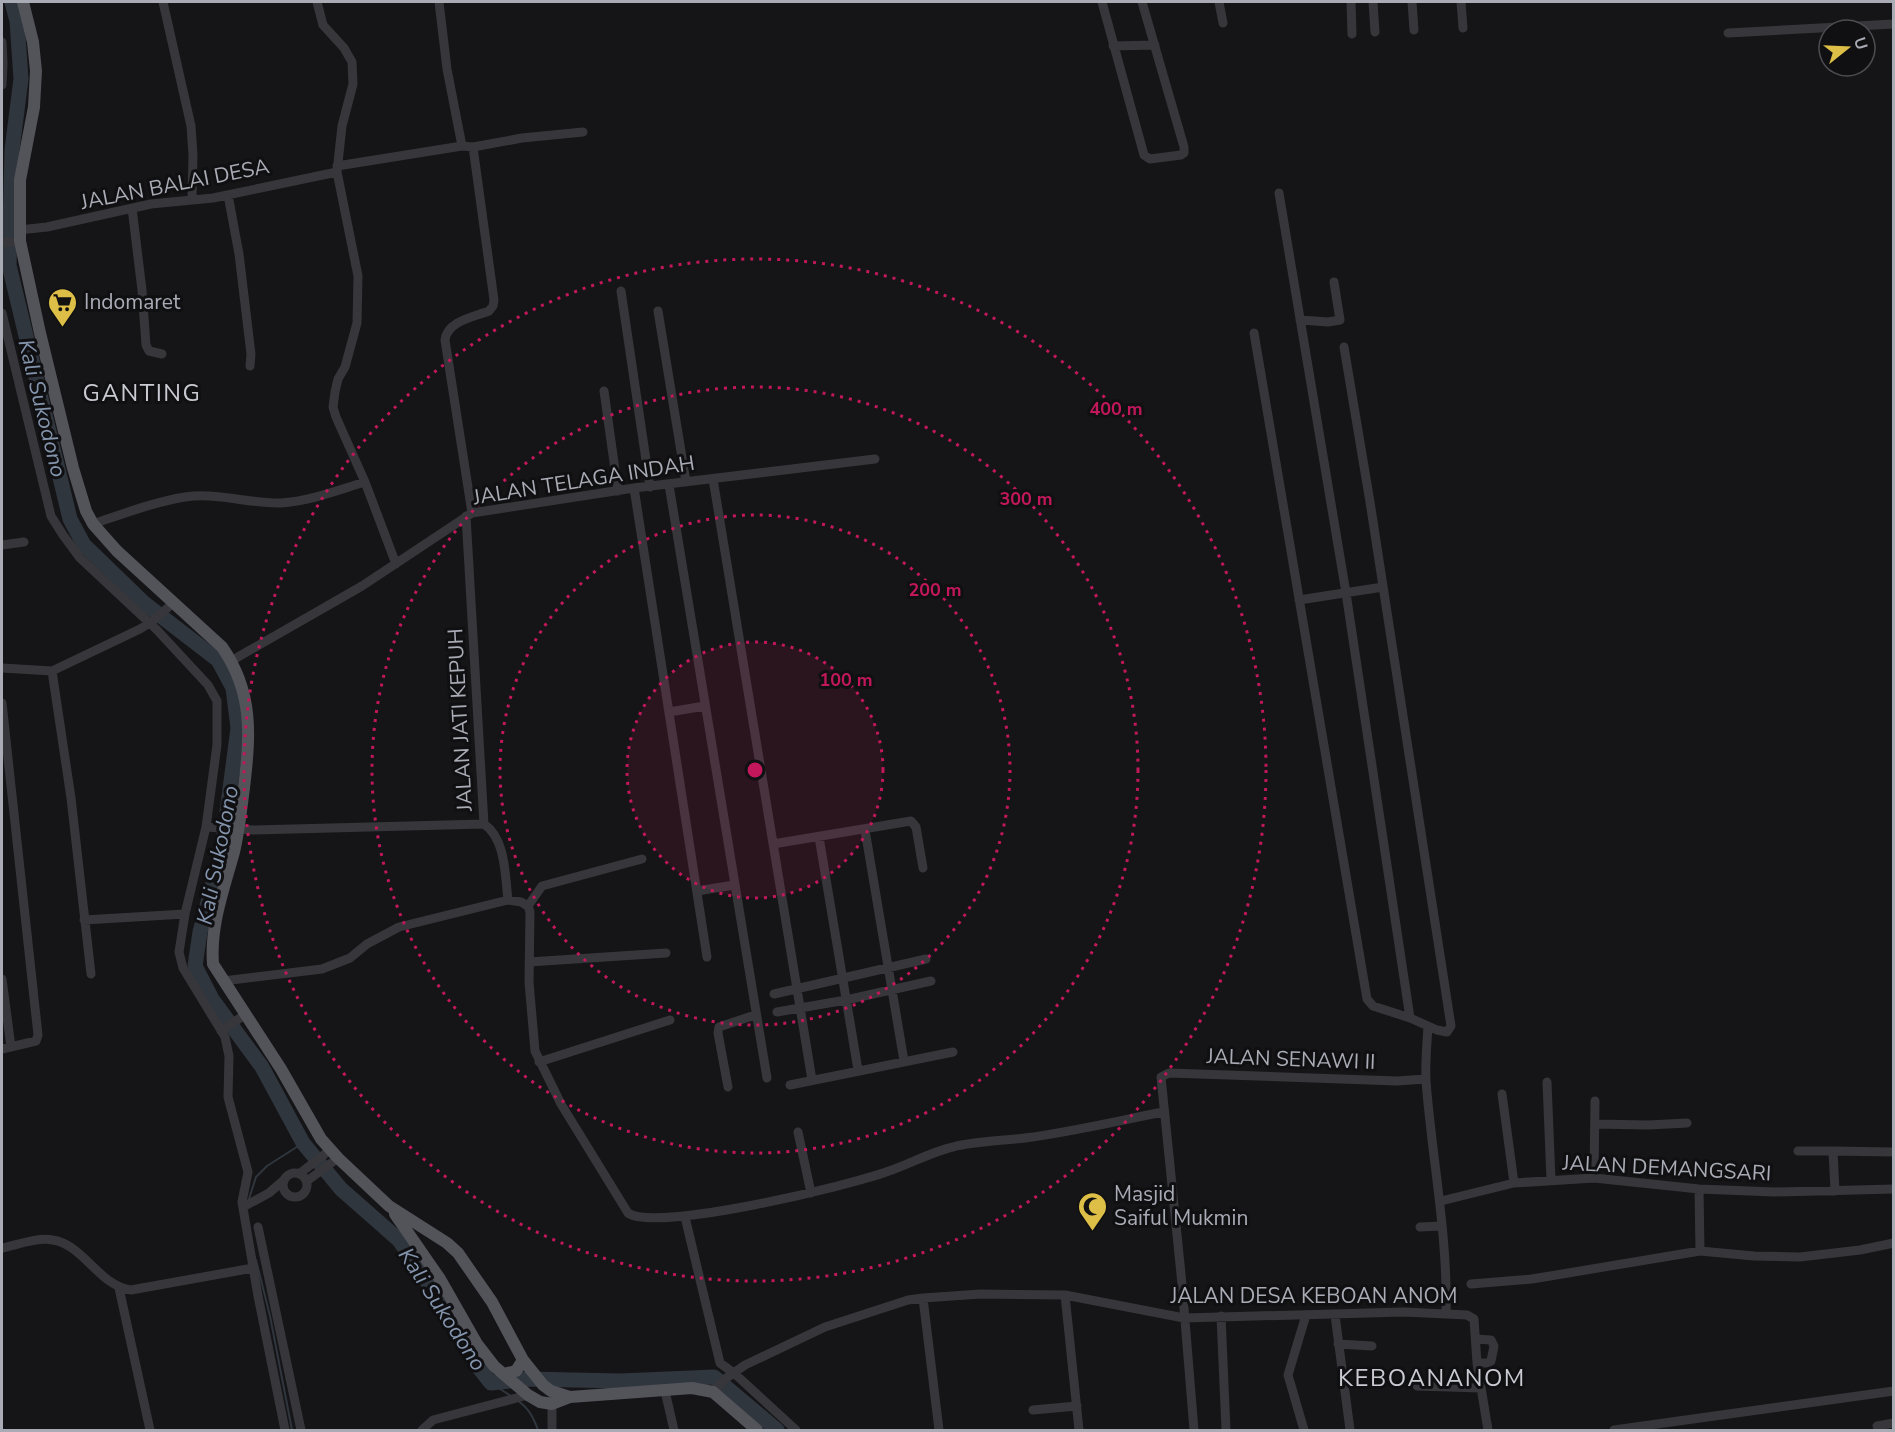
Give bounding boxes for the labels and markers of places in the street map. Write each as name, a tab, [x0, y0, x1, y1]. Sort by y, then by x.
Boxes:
supermarket icon: Indomaret	[47, 286, 79, 328]
place label: Indomaret	[84, 288, 181, 316]
centre of rings	[745, 760, 765, 780]
place label: Masjid Saiful Mukmin	[1114, 1180, 1248, 1232]
mosque icon: Masjid Saiful Mukmin	[1077, 1190, 1109, 1232]

